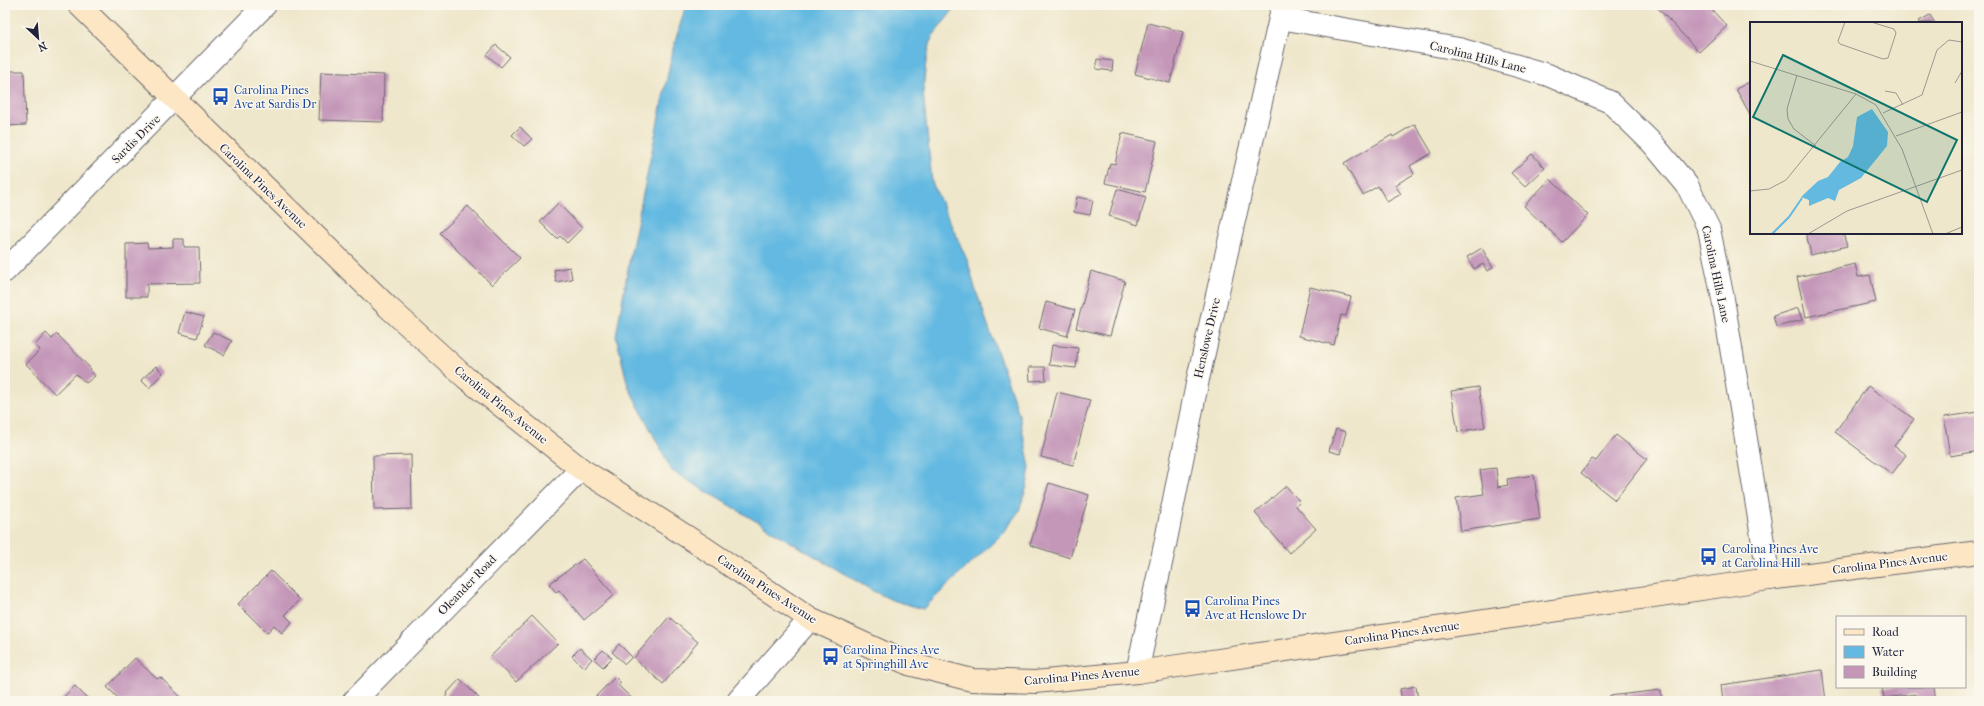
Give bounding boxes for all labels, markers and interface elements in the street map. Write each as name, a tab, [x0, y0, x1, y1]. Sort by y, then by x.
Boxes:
north arrow	[18, 18, 58, 58]
inset map	[1750, 22, 1962, 234]
street label: Carolina Hills Lane	[1428, 38, 1528, 76]
text: N	[35, 39, 49, 54]
place label: Carolina Pines Ave at Sardis Dr	[233, 83, 317, 111]
bus stop icon: Carolina Pines Ave at Sardis Dr	[211, 87, 231, 107]
street label: Sardis Drive	[109, 112, 163, 166]
street label: Carolina Pines Avenue	[216, 141, 310, 231]
street label: Carolina Hills Lane	[1699, 224, 1733, 324]
street label: Henslowe Drive	[1191, 296, 1223, 380]
street label: Carolina Pines Avenue	[452, 363, 551, 447]
place label: Carolina Pines Ave at Carolina Hill	[1722, 542, 1819, 570]
bus stop icon: Carolina Pines Ave at Carolina Hill	[1699, 546, 1719, 566]
street label: Carolina Pines Avenue	[1832, 549, 1948, 577]
street label: Oleander Road	[435, 552, 499, 618]
street label: Carolina Pines Avenue	[715, 552, 819, 626]
place label: Carolina Pines Ave at Henslowe Dr	[1204, 594, 1307, 622]
bus stop icon: Carolina Pines Ave at Henslowe Dr	[1182, 598, 1202, 618]
legend	[1836, 616, 1966, 688]
street label: Carolina Pines Avenue	[1344, 618, 1460, 648]
text: Road	[1872, 625, 1899, 639]
place label: Carolina Pines Ave at Springhill Ave	[843, 643, 940, 671]
text: Water	[1871, 645, 1905, 659]
bus stop icon: Carolina Pines Ave at Springhill Ave	[820, 647, 840, 667]
street label: Carolina Pines Avenue	[1024, 664, 1140, 688]
text: Building	[1872, 665, 1917, 679]

